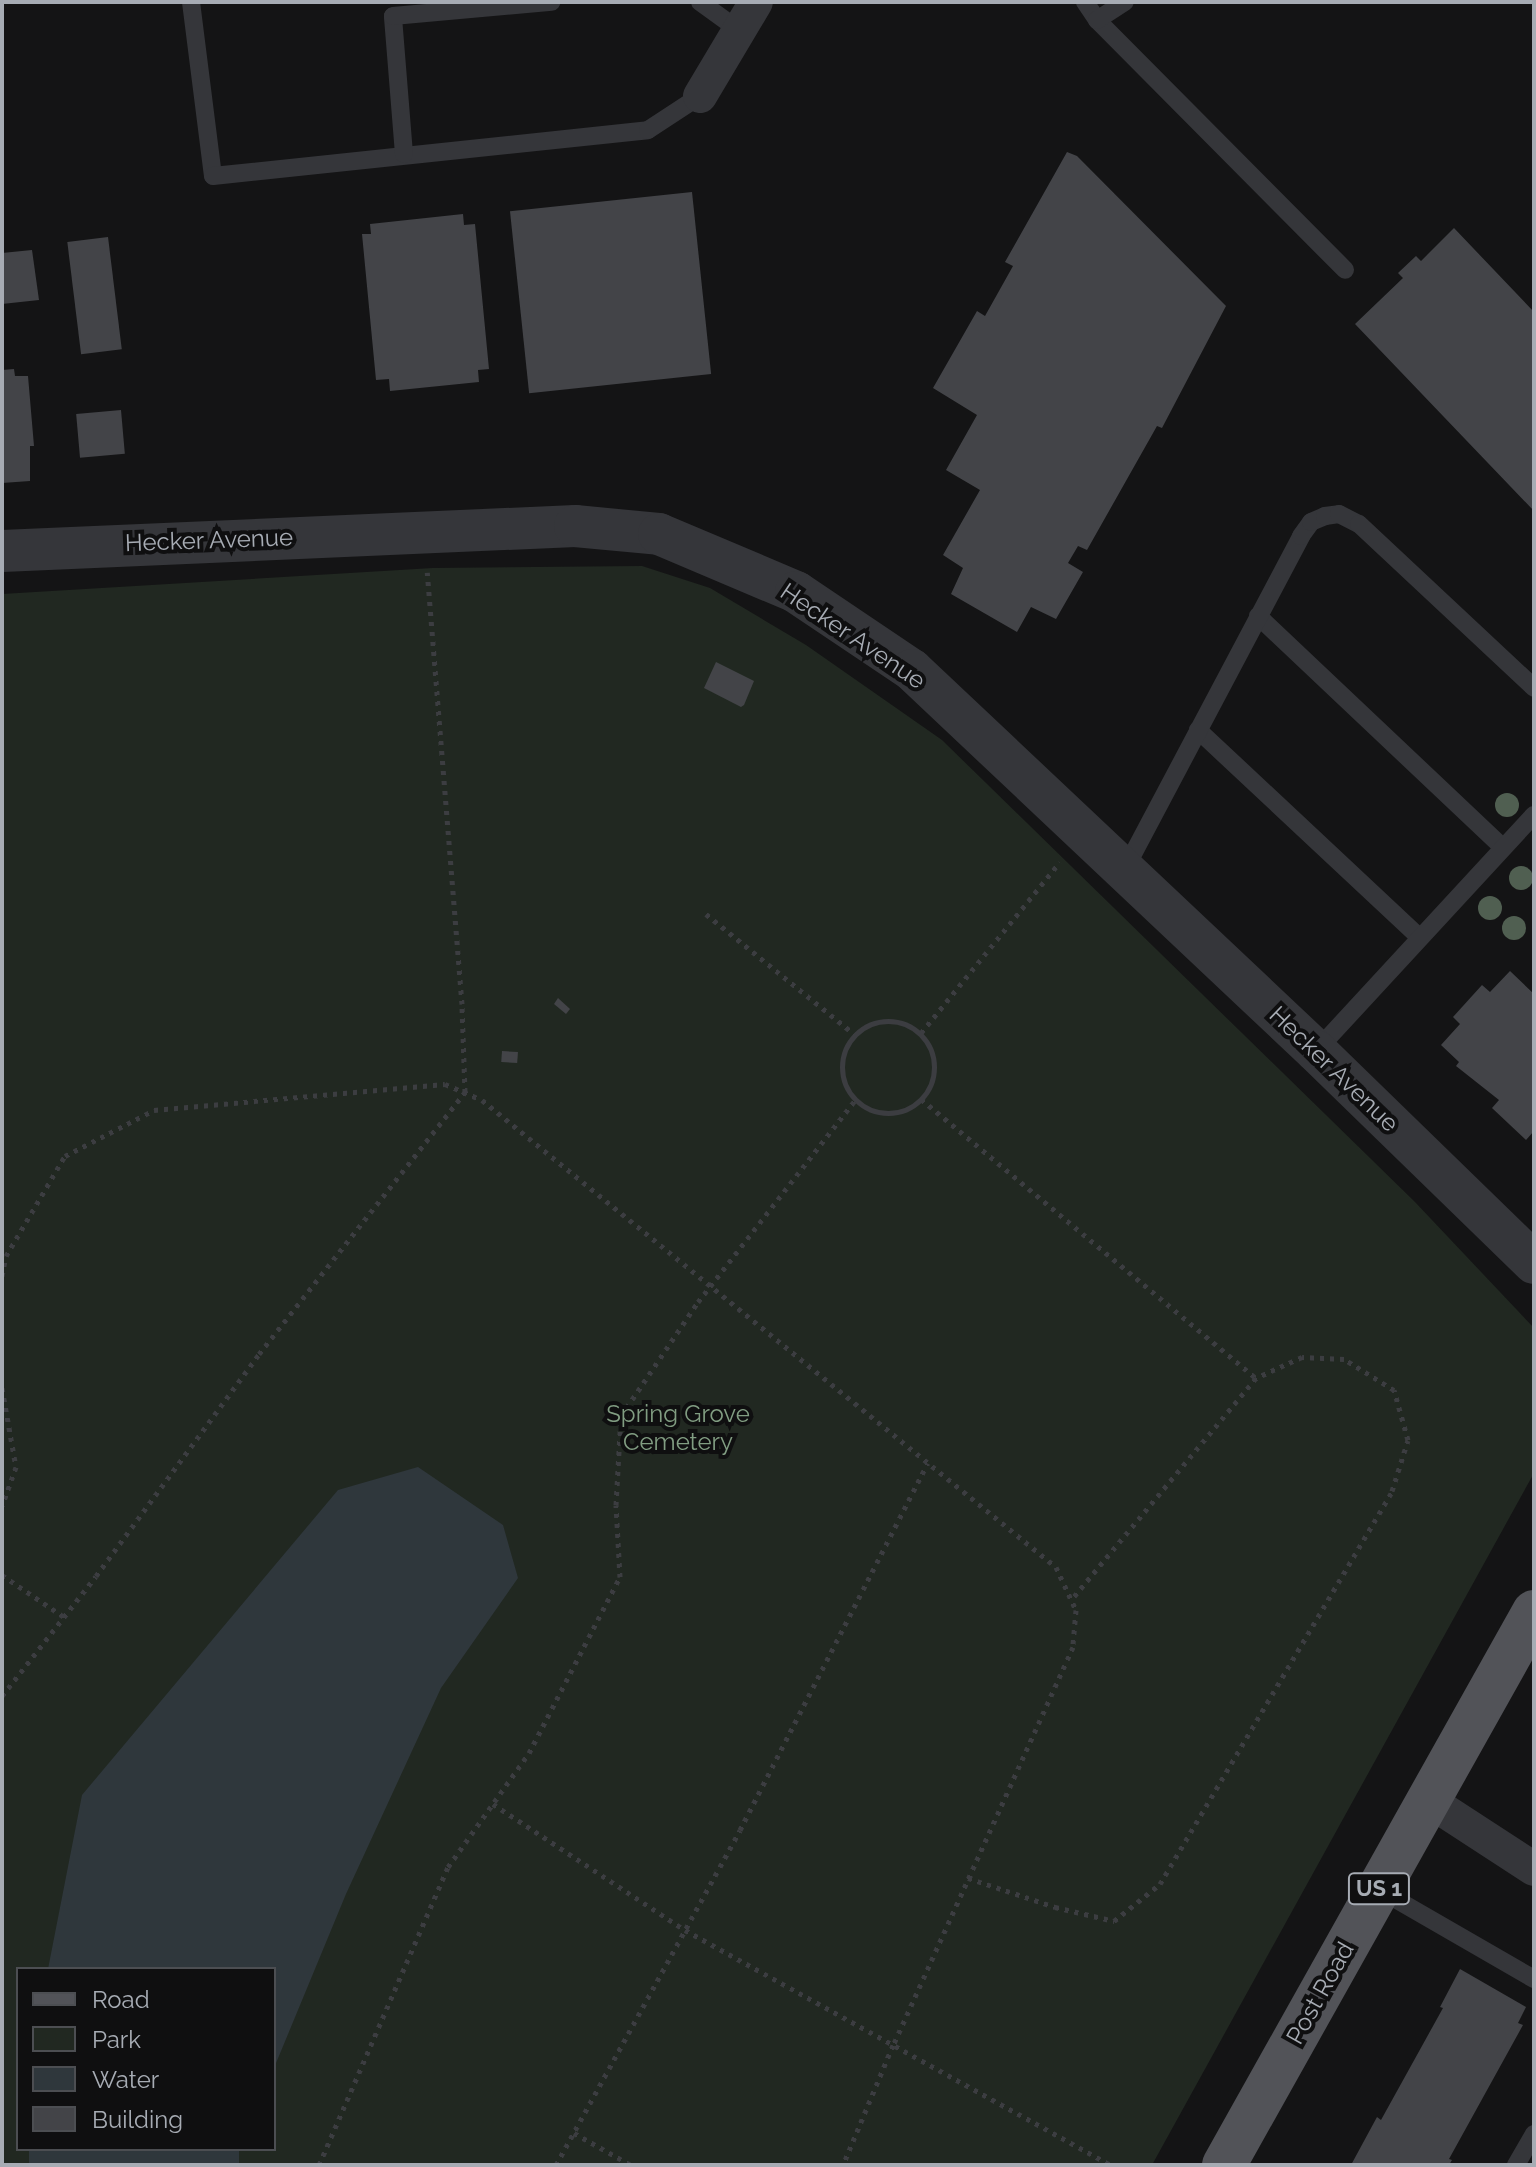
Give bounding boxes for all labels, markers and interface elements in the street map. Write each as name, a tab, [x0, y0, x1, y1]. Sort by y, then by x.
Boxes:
street label: Hecker Avenue	[124, 523, 294, 557]
street label: Hecker Avenue	[775, 577, 931, 695]
street label: Hecker Avenue	[1263, 1000, 1405, 1138]
park label: Spring Grove Cemetery	[606, 1400, 750, 1456]
road number: US 1	[1347, 1871, 1411, 1907]
street label: Post Road	[1280, 1937, 1360, 2049]
legend	[16, 1967, 276, 2151]
text: Road	[92, 1985, 150, 2014]
text: Park	[92, 2025, 141, 2054]
text: Water	[92, 2065, 159, 2094]
text: Building	[92, 2105, 183, 2134]

